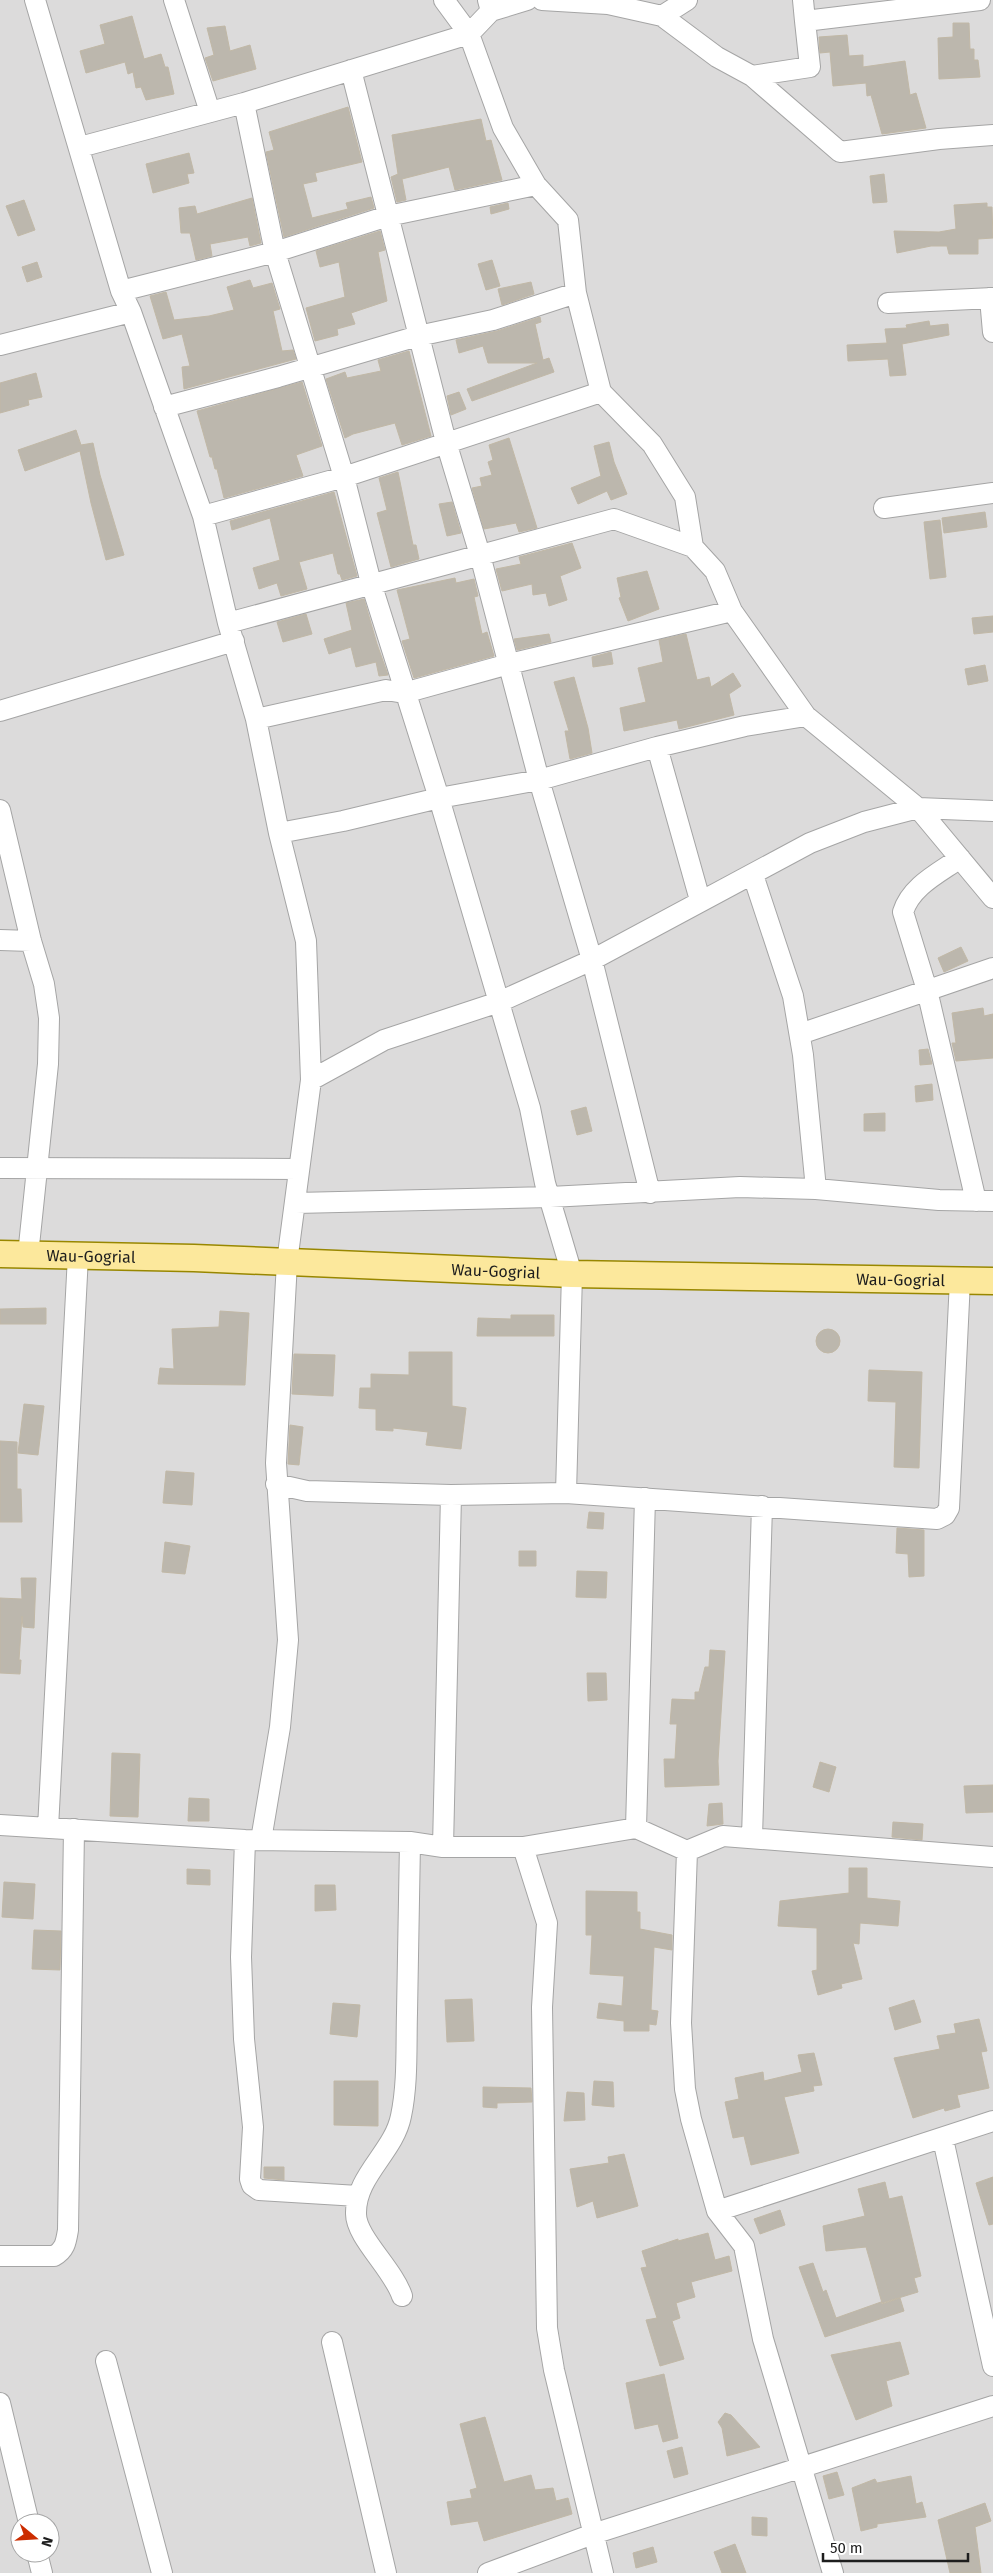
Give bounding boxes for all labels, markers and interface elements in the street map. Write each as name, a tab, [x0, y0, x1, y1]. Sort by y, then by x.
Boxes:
street label: Wau-Gogrial	[46, 1246, 136, 1267]
street label: Wau-Gogrial	[451, 1260, 541, 1283]
street label: Wau-Gogrial	[856, 1270, 946, 1290]
north arrow	[10, 2513, 60, 2563]
scale bar	[823, 2530, 968, 2562]
text: N	[37, 2535, 56, 2549]
text: 50 m	[830, 2539, 863, 2557]

